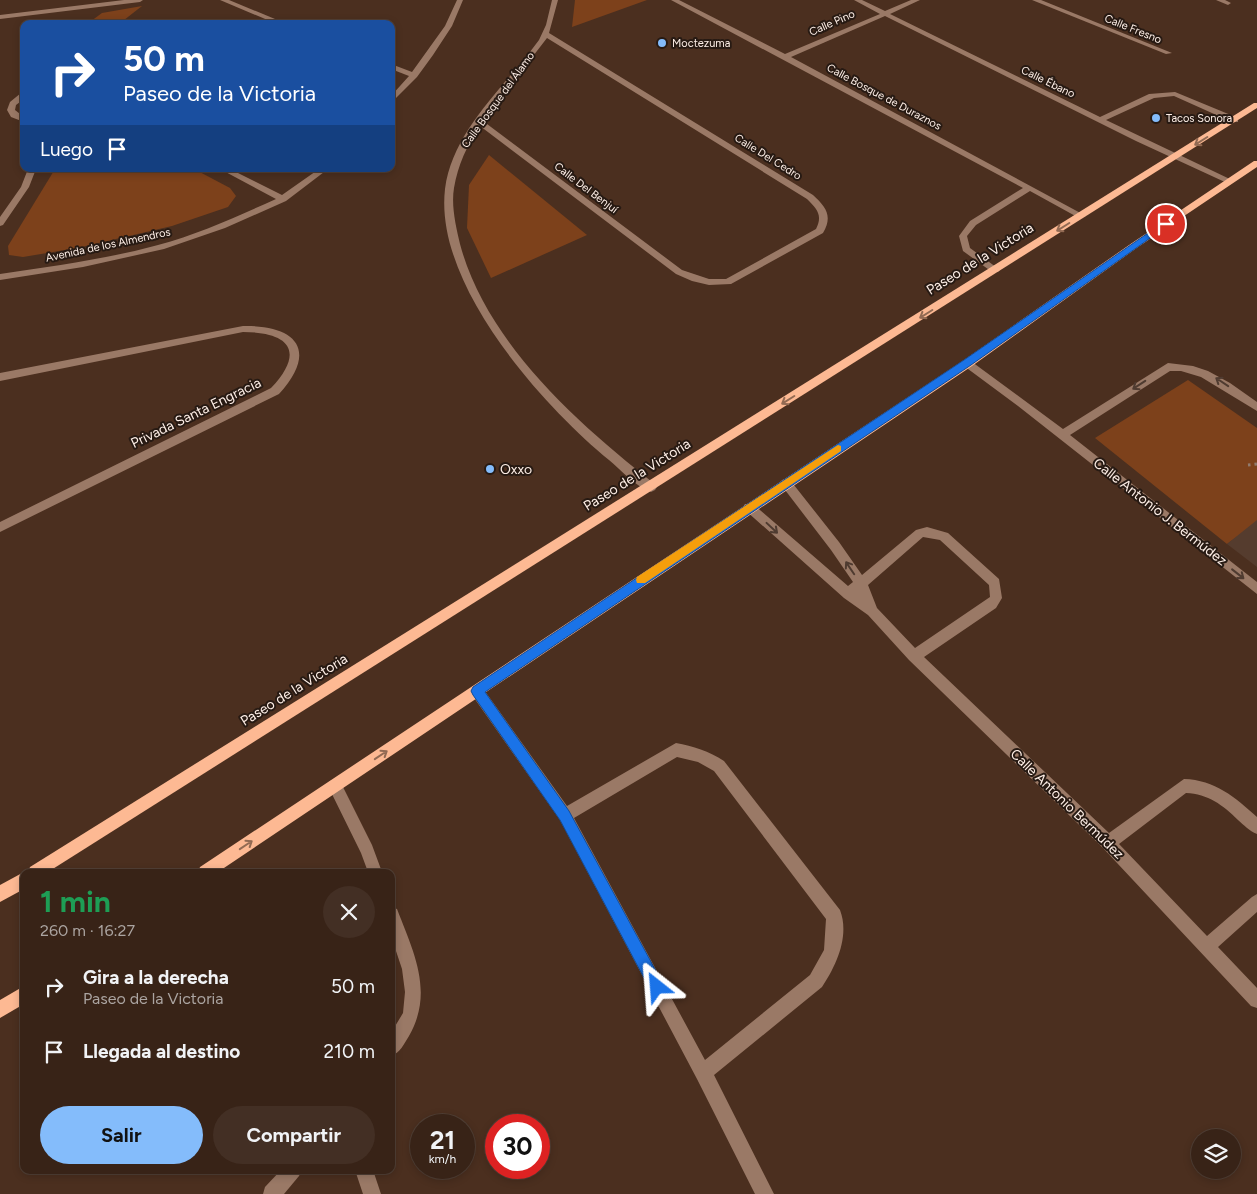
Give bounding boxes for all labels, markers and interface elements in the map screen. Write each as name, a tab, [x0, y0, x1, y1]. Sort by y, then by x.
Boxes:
street label: Calle Pino	[807, 7, 857, 39]
street label: Calle Fresno	[1103, 12, 1163, 46]
marker: Moctezuma	[656, 37, 668, 49]
place label: Moctezuma	[672, 37, 730, 50]
text: 50 m	[123, 38, 205, 80]
icon: right	[40, 40, 105, 105]
street label: Calle Bosque del Álamo	[459, 50, 537, 150]
street label: Calle Bosque de Duraznos	[825, 61, 943, 133]
street label: Calle Ébano	[1019, 63, 1077, 101]
text: Paseo de la Victoria	[123, 80, 316, 107]
marker: Tacos Sonora	[1150, 112, 1162, 124]
place label: Tacos Sonora	[1166, 112, 1232, 125]
street label: Calle Del Cedro	[732, 131, 804, 183]
icon: arrive	[103, 135, 131, 163]
one-way arrow	[1194, 135, 1208, 146]
text: Luego	[40, 138, 93, 161]
street label: Calle Del Benjuí	[552, 160, 621, 216]
pin	[1145, 203, 1187, 245]
icon: arrive	[1152, 210, 1180, 238]
street label: Paseo de la Victoria	[923, 219, 1037, 299]
one-way arrow	[1057, 223, 1071, 233]
street label: Avenida de los Almendros	[44, 225, 172, 265]
one-way arrow	[919, 309, 933, 319]
street label: Privada Santa Engracia	[128, 374, 264, 452]
one-way arrow	[1215, 377, 1229, 387]
one-way arrow	[1132, 380, 1146, 391]
one-way arrow	[782, 396, 796, 406]
street label: Paseo de la Victoria	[580, 435, 694, 515]
street label: Calle Antonio J. Bermúdez	[1090, 455, 1230, 569]
place label: Oxxo	[500, 461, 532, 478]
marker: Oxxo	[484, 463, 496, 475]
one-way arrow	[766, 522, 779, 534]
one-way arrow	[845, 561, 855, 575]
one-way arrow	[1231, 568, 1244, 579]
street label: Paseo de la Victoria	[237, 650, 351, 730]
street label: Calle Antonio Bermúdez	[1007, 745, 1127, 863]
one-way arrow	[374, 750, 388, 760]
one-way arrow	[239, 840, 253, 851]
text: 1 min	[40, 883, 111, 920]
button: close	[323, 886, 375, 938]
text: 260 m · 16:27	[40, 921, 135, 940]
position arrow	[630, 960, 682, 1012]
text: Gira a la derecha	[83, 966, 229, 989]
icon: right	[40, 973, 68, 1001]
text: 50 m	[331, 975, 375, 998]
text: Paseo de la Victoria	[83, 989, 223, 1008]
icon: arrive	[40, 1038, 68, 1066]
text: Llegada al destino	[83, 1040, 240, 1063]
text: 210 m	[323, 1040, 375, 1063]
button: Salir	[40, 1106, 203, 1164]
button: Compartir	[213, 1106, 375, 1164]
speed limit sign: 30	[485, 1114, 550, 1179]
text: 21	[430, 1125, 455, 1155]
map controls	[1191, 1129, 1241, 1179]
button: layers	[1191, 1129, 1241, 1179]
text: km/h	[429, 1152, 456, 1166]

